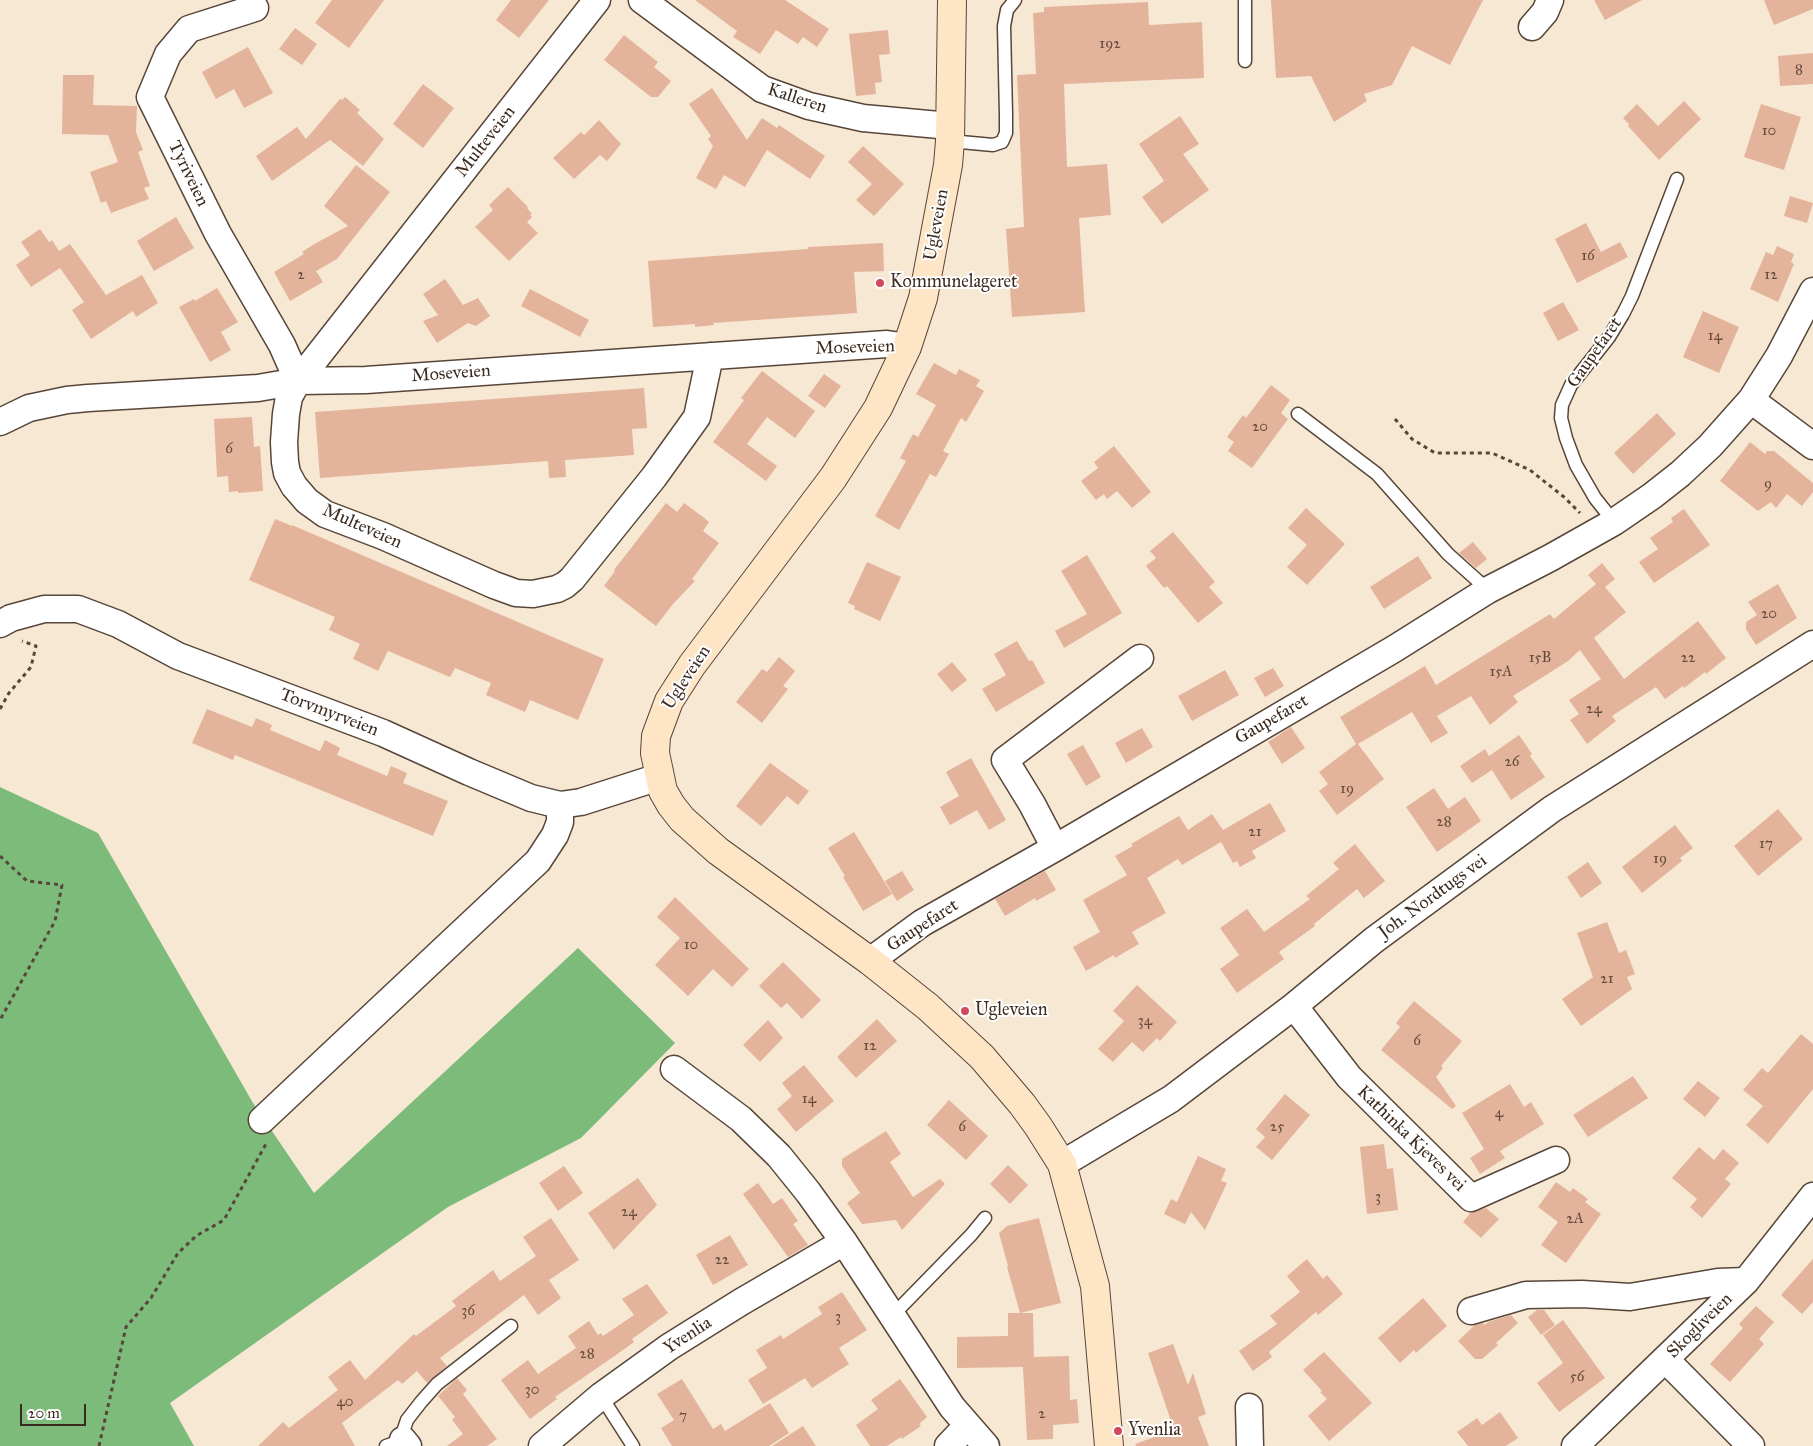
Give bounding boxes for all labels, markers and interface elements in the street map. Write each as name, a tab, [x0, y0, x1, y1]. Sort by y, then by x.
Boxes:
house number: 192	[1099, 35, 1121, 53]
house number: 8	[1795, 61, 1803, 79]
street label: Kalleren	[764, 79, 830, 119]
street label: Multeveien	[451, 102, 521, 182]
house number: 10	[1762, 122, 1776, 140]
street label: Tyriveien	[163, 138, 213, 210]
street label: Ugleveien	[920, 187, 954, 263]
house number: 16	[1581, 247, 1595, 265]
house number: 2	[297, 266, 305, 284]
house number: 12	[1764, 266, 1778, 284]
place label: Kommunelageret	[890, 272, 1017, 294]
marker: Kommunelageret	[874, 277, 886, 289]
street label: Gaupefaret	[1563, 314, 1627, 392]
house number: 14	[1708, 327, 1722, 345]
street label: Moseveien	[815, 336, 895, 360]
street label: Moseveien	[411, 360, 491, 388]
house number: 20	[1252, 418, 1268, 436]
house number: 6	[225, 440, 233, 458]
house number: 9	[1764, 475, 1772, 493]
street label: Multeveien	[319, 500, 405, 554]
house number: 20	[1761, 605, 1777, 623]
street label: Ugleveien	[658, 642, 716, 714]
house number: 15B	[1529, 649, 1551, 667]
house number: 22	[1681, 649, 1695, 667]
house number: 15A	[1490, 663, 1512, 681]
street label: Torvmyrveien	[277, 684, 381, 742]
street label: Gaupefaret	[1232, 690, 1312, 750]
house number: 24	[1586, 700, 1602, 718]
house number: 26	[1504, 753, 1520, 771]
house number: 19	[1340, 780, 1354, 798]
house number: 28	[1436, 813, 1452, 831]
house number: 21	[1248, 823, 1262, 841]
house number: 17	[1759, 835, 1773, 853]
street label: Joh. Nordtugs vei	[1374, 850, 1492, 944]
house number: 19	[1653, 850, 1667, 868]
street label: Gaupefaret	[883, 895, 963, 957]
house number: 10	[684, 936, 698, 954]
house number: 21	[1600, 970, 1614, 988]
place label: Ugleveien	[975, 1000, 1047, 1022]
marker: Ugleveien	[959, 1005, 971, 1017]
house number: 34	[1138, 1012, 1152, 1030]
house number: 6	[1413, 1032, 1421, 1050]
house number: 12	[863, 1037, 877, 1055]
street label: Kathinka Kjeves vei	[1352, 1082, 1470, 1196]
house number: 14	[802, 1090, 816, 1108]
house number: 4	[1495, 1104, 1503, 1122]
house number: 6	[958, 1118, 966, 1136]
house number: 25	[1270, 1118, 1284, 1136]
house number: 3	[1375, 1188, 1381, 1206]
house number: 24	[621, 1203, 637, 1221]
house number: 2A	[1566, 1210, 1584, 1228]
house number: 22	[715, 1251, 729, 1269]
street label: Skogliveien	[1663, 1289, 1737, 1363]
house number: 36	[461, 1302, 475, 1320]
house number: 3	[835, 1308, 841, 1326]
street label: Yvenlia	[660, 1313, 716, 1359]
house number: 28	[579, 1345, 595, 1363]
house number: 56	[1570, 1368, 1584, 1386]
house number: 30	[525, 1381, 539, 1399]
house number: 40	[336, 1393, 354, 1411]
scale bar	[22, 1394, 89, 1426]
text: 20 m	[28, 1404, 60, 1422]
house number: 2	[1038, 1405, 1046, 1423]
house number: 7	[679, 1407, 687, 1425]
place label: Yvenlia	[1128, 1420, 1181, 1442]
marker: Yvenlia	[1112, 1425, 1124, 1437]

